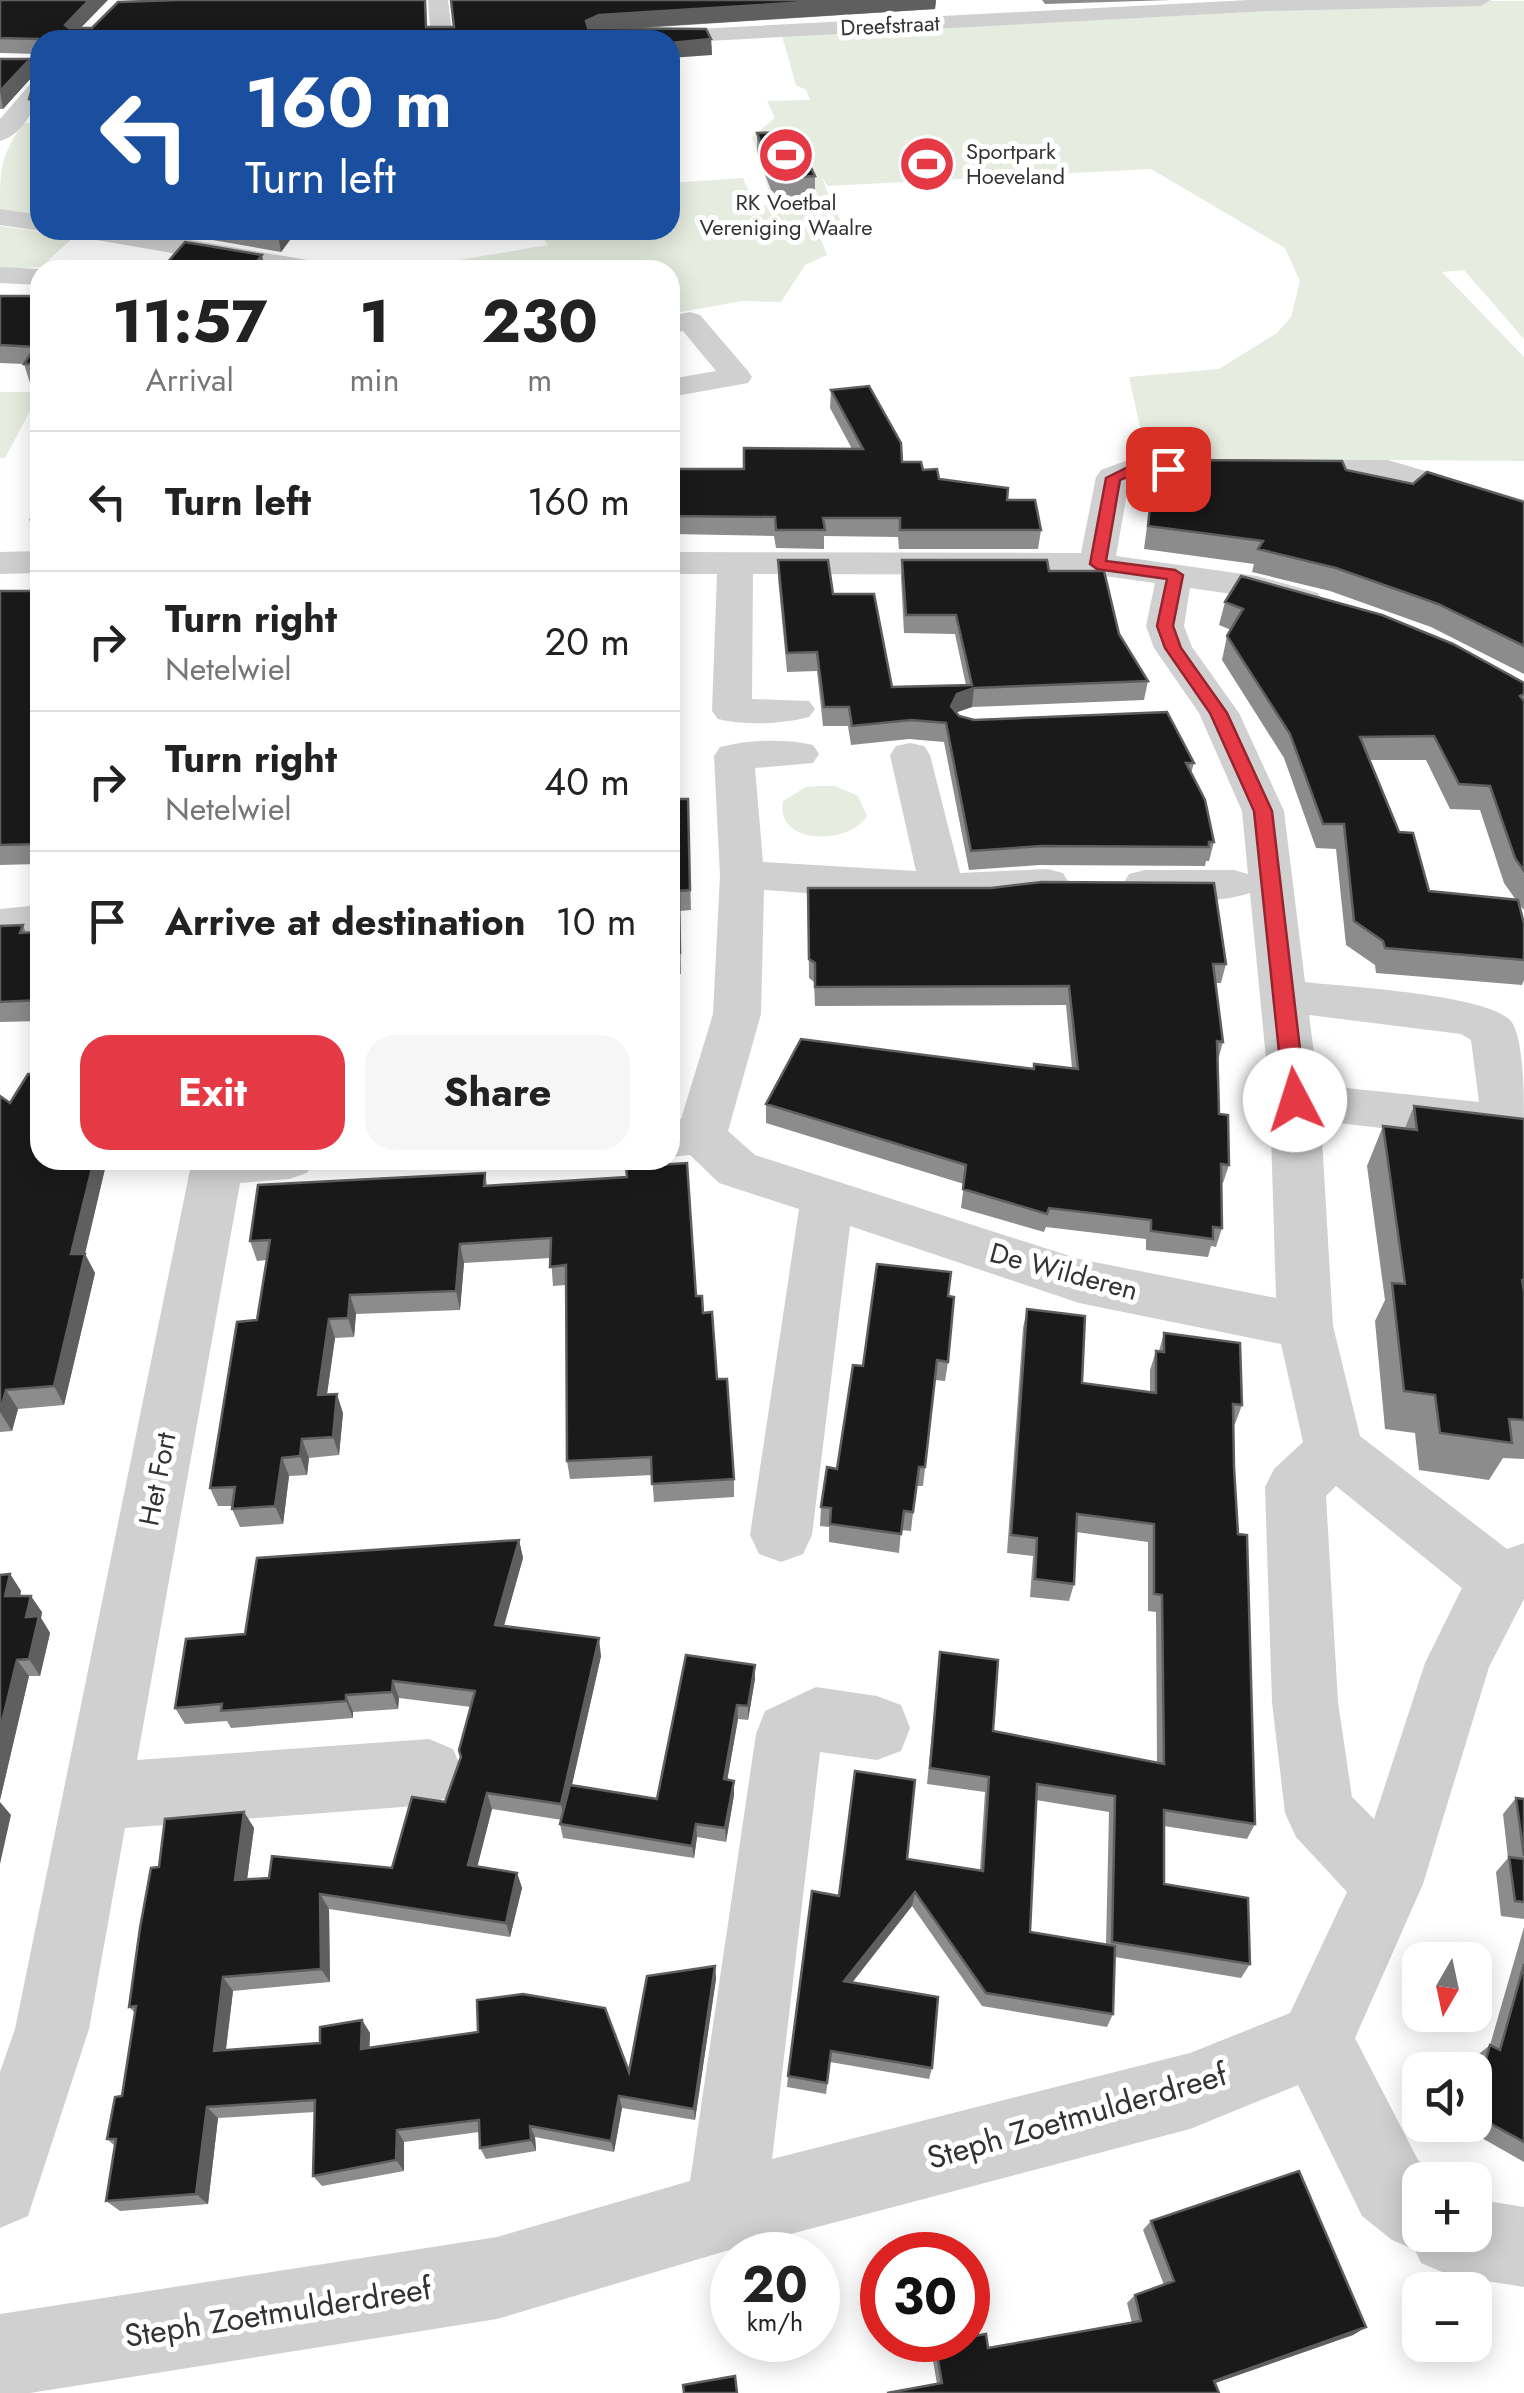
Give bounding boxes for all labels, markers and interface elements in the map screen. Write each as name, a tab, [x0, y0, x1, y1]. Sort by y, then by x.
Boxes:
street label: Dreefstraat	[840, 6, 941, 44]
text: 160 m	[245, 52, 452, 153]
icon: left	[80, 70, 210, 200]
sports icon: RK Voetbal Vereniging Waalre	[756, 125, 816, 185]
sports icon: Sportpark Hoeveland	[897, 134, 957, 194]
place label: Sportpark Hoeveland	[966, 135, 1065, 192]
text: Turn left	[245, 145, 396, 210]
place label: RK Voetbal Vereniging Waalre	[699, 186, 873, 243]
text: 11:57	[112, 278, 267, 365]
text: 1	[359, 278, 390, 365]
text: 230	[482, 278, 598, 365]
text: Arrival	[146, 357, 234, 403]
text: min	[349, 357, 400, 403]
text: m	[527, 357, 552, 403]
pin	[1126, 427, 1211, 512]
icon: arrive	[1141, 442, 1196, 497]
icon: left	[80, 474, 135, 529]
text: Turn left	[165, 474, 311, 529]
text: 160 m	[527, 474, 630, 529]
text: Turn right	[165, 591, 337, 646]
icon: right	[80, 614, 135, 669]
text: 20 m	[545, 614, 630, 669]
text: Netelwiel	[165, 646, 292, 692]
text: Turn right	[165, 731, 337, 786]
icon: right	[80, 754, 135, 809]
text: 40 m	[544, 754, 630, 809]
text: Netelwiel	[165, 786, 292, 832]
icon: arrive	[80, 894, 135, 949]
text: Arrive at destination	[165, 894, 526, 949]
text: 10 m	[556, 894, 637, 949]
button: Exit	[80, 1035, 345, 1150]
button: Share	[365, 1035, 630, 1150]
position arrow	[1243, 1048, 1347, 1152]
street label: De Wilderen	[985, 1232, 1143, 1311]
street label: Het Fort	[128, 1429, 187, 1529]
north arrow	[1402, 1942, 1492, 2032]
map controls	[1402, 1942, 1492, 2362]
street label: Steph Zoetmulderdreef	[922, 2051, 1233, 2181]
button: sound	[1402, 2052, 1492, 2142]
button: +	[1402, 2162, 1492, 2252]
speed limit sign: 30	[860, 2232, 990, 2362]
text: 20	[742, 2248, 808, 2321]
street label: Steph Zoetmulderdreef	[121, 2265, 436, 2359]
button: −	[1402, 2272, 1492, 2362]
text: km/h	[747, 2304, 803, 2340]

